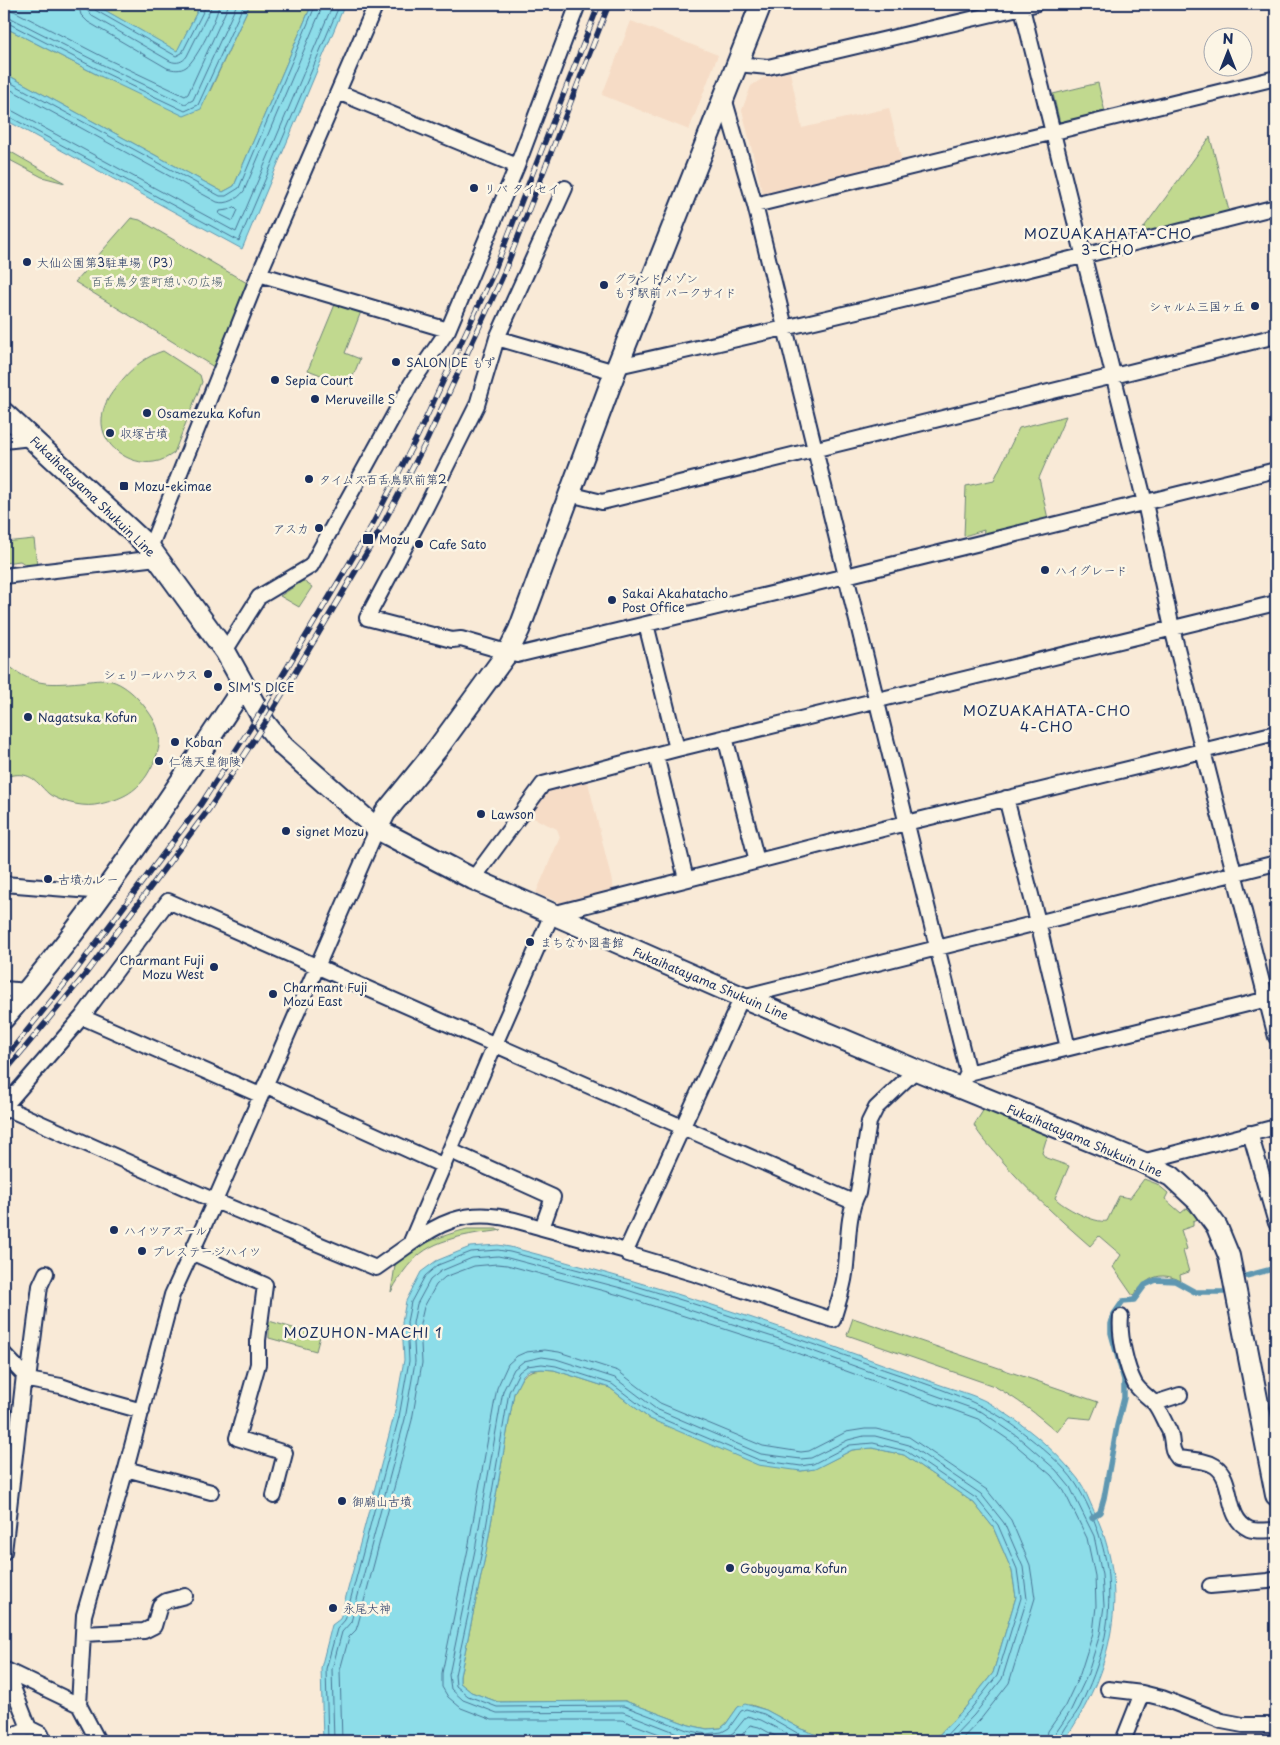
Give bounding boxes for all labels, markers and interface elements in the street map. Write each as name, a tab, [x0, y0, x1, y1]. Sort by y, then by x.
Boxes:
north arrow	[1202, 28, 1252, 78]
text: N	[1222, 28, 1234, 49]
place label: リバ タイセイ	[484, 179, 559, 197]
marker: リバ タイセイ	[468, 182, 480, 194]
district label: MOZUAKAHATA-CHO 3-CHO	[1024, 223, 1192, 260]
place label: 大仙公園第3駐車場（P3）	[37, 253, 180, 271]
marker: 大仙公園第3駐車場（P3）	[21, 256, 33, 268]
place label: グランドメゾン もず駅前 パークサイド	[614, 269, 736, 301]
park label: 百舌鳥夕雲町憩いの広場	[91, 272, 223, 290]
marker: グランドメゾン もず駅前 パークサイド	[598, 279, 610, 291]
place label: シャルム三国ヶ丘	[1149, 297, 1245, 315]
marker: シャルム三国ヶ丘	[1249, 300, 1261, 312]
place label: SALON DE もず	[406, 353, 495, 371]
marker: SALON DE もず	[390, 356, 402, 368]
place label: Sepia Court	[285, 371, 353, 389]
marker: Sepia Court	[269, 374, 281, 386]
place label: Meruveille S	[325, 390, 395, 408]
marker: Meruveille S	[309, 393, 321, 405]
place label: Osamezuka Kofun	[157, 404, 261, 422]
marker: Osamezuka Kofun	[141, 407, 153, 419]
place label: 収塚古墳	[120, 424, 168, 442]
marker: 収塚古墳	[104, 427, 116, 439]
street label: Fukaihatayama Shukuin Line	[27, 431, 160, 561]
place label: タイムズ百舌鳥駅前第2	[319, 470, 447, 488]
marker: タイムズ百舌鳥駅前第2	[303, 473, 315, 485]
place label: Mozu-ekimae	[134, 477, 212, 495]
marker: Mozu-ekimae	[118, 480, 130, 492]
place label: アスカ	[273, 519, 309, 537]
marker: アスカ	[313, 522, 325, 534]
place label: Mozu	[379, 530, 410, 548]
marker: Mozu	[361, 532, 375, 546]
place label: Cafe Sato	[429, 535, 487, 553]
marker: Cafe Sato	[413, 538, 425, 550]
place label: ハイグレード	[1055, 561, 1127, 579]
marker: ハイグレード	[1039, 564, 1051, 576]
place label: Sakai Akahatacho Post Office	[622, 584, 728, 616]
marker: Sakai Akahatacho Post Office	[606, 594, 618, 606]
place label: シェリールハウス	[103, 665, 198, 683]
marker: シェリールハウス	[202, 668, 214, 680]
place label: SIM'S DICE	[228, 678, 295, 696]
marker: SIM'S DICE	[212, 681, 224, 693]
district label: MOZUAKAHATA-CHO 4-CHO	[963, 700, 1131, 737]
place label: Nagatsuka Kofun	[38, 708, 137, 726]
marker: Nagatsuka Kofun	[22, 711, 34, 723]
place label: Koban	[185, 733, 222, 751]
marker: Koban	[169, 736, 181, 748]
place label: 仁徳天皇御陵	[169, 752, 241, 770]
marker: 仁徳天皇御陵	[153, 755, 165, 767]
place label: Lawson	[491, 805, 534, 823]
marker: Lawson	[475, 808, 487, 820]
place label: signet Mozu	[296, 822, 364, 840]
marker: signet Mozu	[280, 825, 292, 837]
place label: 古墳カレー	[58, 870, 118, 888]
marker: 古墳カレー	[42, 873, 54, 885]
place label: まちなか図書館	[540, 933, 624, 951]
marker: まちなか図書館	[524, 936, 536, 948]
street label: Fukaihatayama Shukuin Line	[630, 942, 792, 1024]
place label: Charmant Fuji Mozu West	[120, 951, 204, 983]
marker: Charmant Fuji Mozu West	[208, 961, 220, 973]
place label: Charmant Fuji Mozu East	[283, 978, 367, 1010]
marker: Charmant Fuji Mozu East	[267, 988, 279, 1000]
street label: Fukaihatayama Shukuin Line	[1004, 1099, 1166, 1181]
place label: ハイツアズール	[124, 1221, 207, 1239]
marker: ハイツアズール	[108, 1224, 120, 1236]
place label: プレステージハイツ	[152, 1242, 261, 1260]
marker: プレステージハイツ	[136, 1245, 148, 1257]
district label: MOZUHON-MACHI 1	[284, 1322, 442, 1343]
place label: 御廟山古墳	[352, 1492, 412, 1510]
marker: 御廟山古墳	[336, 1495, 348, 1507]
place label: Gobyoyama Kofun	[740, 1559, 847, 1577]
marker: Gobyoyama Kofun	[724, 1562, 736, 1574]
place label: 永尾大神	[343, 1599, 391, 1617]
marker: 永尾大神	[327, 1602, 339, 1614]

